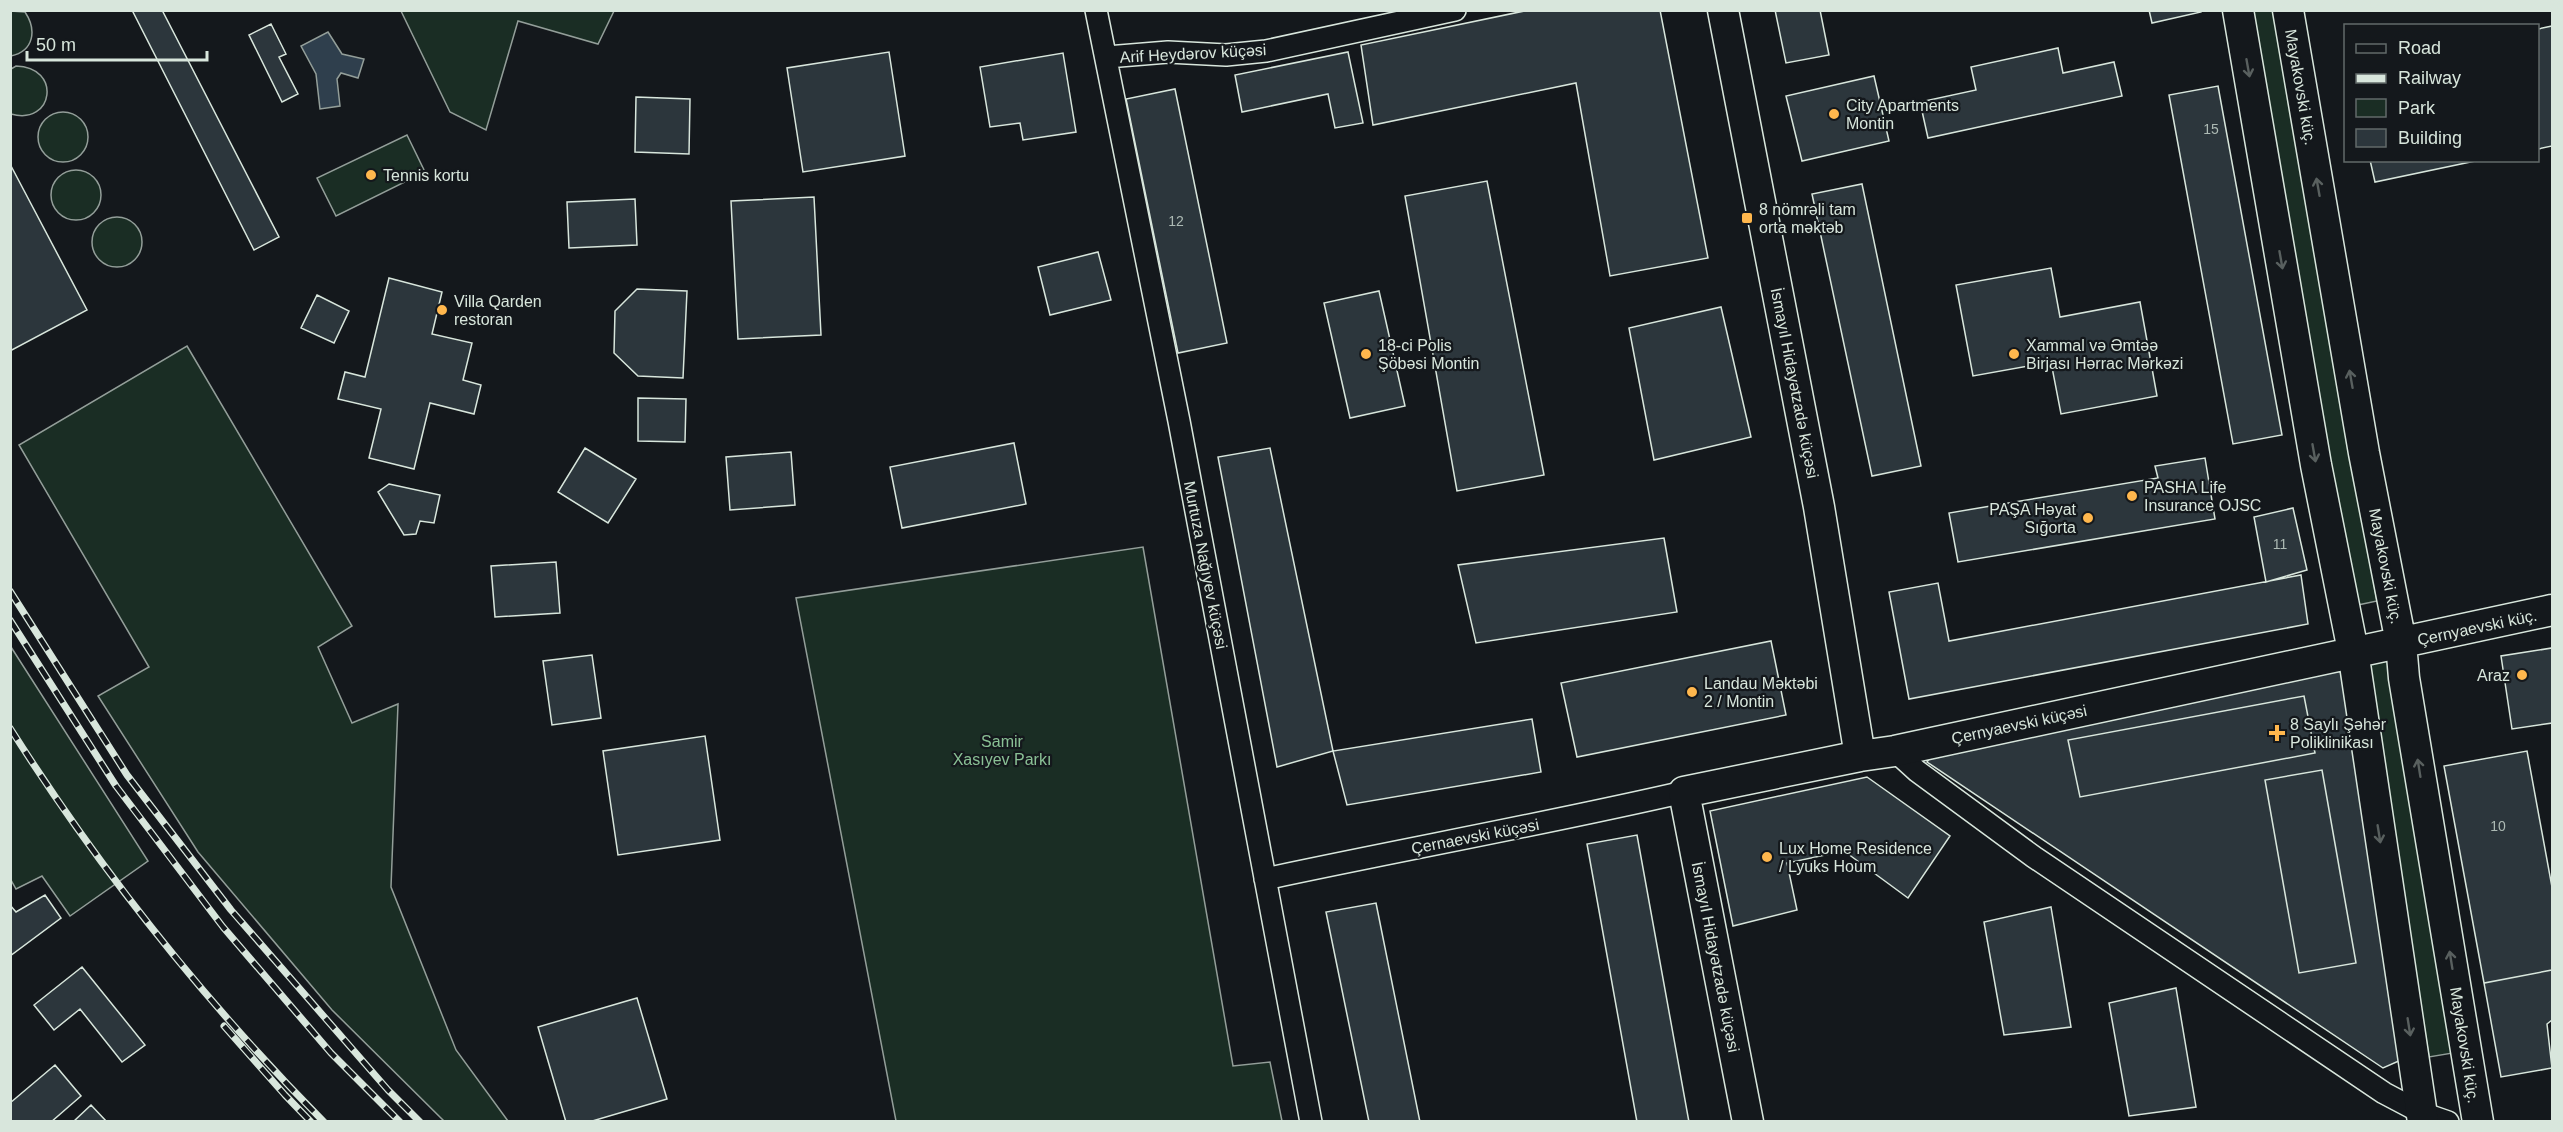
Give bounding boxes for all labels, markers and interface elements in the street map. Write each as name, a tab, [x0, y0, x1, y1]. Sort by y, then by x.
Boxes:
scale bar	[27, 24, 207, 62]
legend	[2344, 24, 2539, 162]
street label: Mayakovski küç.	[2282, 28, 2319, 146]
text: 50 m	[36, 35, 76, 55]
text: Road	[2398, 38, 2441, 58]
street label: Arif Heydərov küçəsi	[1119, 41, 1267, 66]
one-way arrow	[2243, 58, 2254, 78]
text: Railway	[2398, 68, 2461, 88]
place label: City Apartments Montin	[1846, 97, 1959, 132]
text: Park	[2398, 98, 2436, 118]
marker: City Apartments Montin	[1827, 107, 1841, 121]
house number: 15	[2203, 121, 2219, 137]
text: Building	[2398, 128, 2462, 148]
place label: Tennis kortu	[383, 167, 469, 184]
marker: Tennis kortu	[364, 168, 378, 182]
one-way arrow	[2312, 177, 2323, 197]
place label: 8 nömrəli tam orta məktəb	[1759, 201, 1856, 236]
marker: 8 nömrəli tam orta məktəb	[1740, 211, 1754, 225]
house number: 12	[1168, 213, 1184, 229]
one-way arrow	[2276, 250, 2287, 270]
street label: İsmayıl Hidayətzadə küçəsi	[1768, 286, 1822, 480]
place label: Villa Qarden restoran	[454, 293, 542, 328]
marker: Villa Qarden restoran	[435, 303, 449, 317]
place label: 18-ci Polis Şöbəsi Montin	[1378, 337, 1479, 372]
place label: Xammal və Əmtəə Birjası Hərrac Mərkəzi	[2026, 337, 2183, 372]
marker: 18-ci Polis Şöbəsi Montin	[1359, 347, 1373, 361]
marker: Xammal və Əmtəə Birjası Hərrac Mərkəzi	[2007, 347, 2021, 361]
one-way arrow	[2345, 370, 2356, 389]
one-way arrow	[2309, 442, 2320, 462]
place label: PASHA Life Insurance OJSC	[2144, 479, 2261, 514]
street label: Murtuza Nağıyev küçəsi	[1181, 480, 1230, 651]
marker: PASHA Life Insurance OJSC	[2125, 489, 2139, 503]
place label: PAŞA Həyat Sığorta	[1989, 501, 2077, 536]
street label: Mayakovski küç.	[2366, 507, 2405, 625]
marker: PAŞA Həyat Sığorta	[2081, 511, 2095, 525]
house number: 11	[2273, 536, 2287, 552]
street label: Çernyaevski küç.	[2416, 607, 2538, 648]
place label: Araz	[2477, 667, 2510, 684]
marker: Araz	[2515, 668, 2529, 682]
place label: Landau Məktəbi 2 / Montin	[1704, 675, 1818, 710]
marker: Landau Məktəbi 2 / Montin	[1685, 685, 1699, 699]
street label: Çernyaevski küçəsi	[1950, 702, 2088, 747]
place label: 8 Saylı Şəhər Poliklinikası	[2290, 716, 2387, 751]
marker: 8 Saylı Şəhər Poliklinikası	[2268, 724, 2286, 742]
park label: Samir Xasıyev Parkı	[953, 733, 1051, 768]
one-way arrow	[2414, 758, 2425, 778]
street label: Çernaevski küçəsi	[1410, 816, 1540, 857]
house number: 10	[2490, 818, 2506, 834]
one-way arrow	[2374, 824, 2385, 843]
place label: Lux Home Residence / Lyuks Houm	[1779, 840, 1932, 875]
marker: Lux Home Residence / Lyuks Houm	[1760, 850, 1774, 864]
street label: İsmayıl Hidayətzadə küçəsi	[1689, 860, 1743, 1054]
one-way arrow	[2446, 951, 2457, 971]
street label: Mayakovski küç.	[2447, 986, 2482, 1104]
one-way arrow	[2403, 1016, 2414, 1036]

